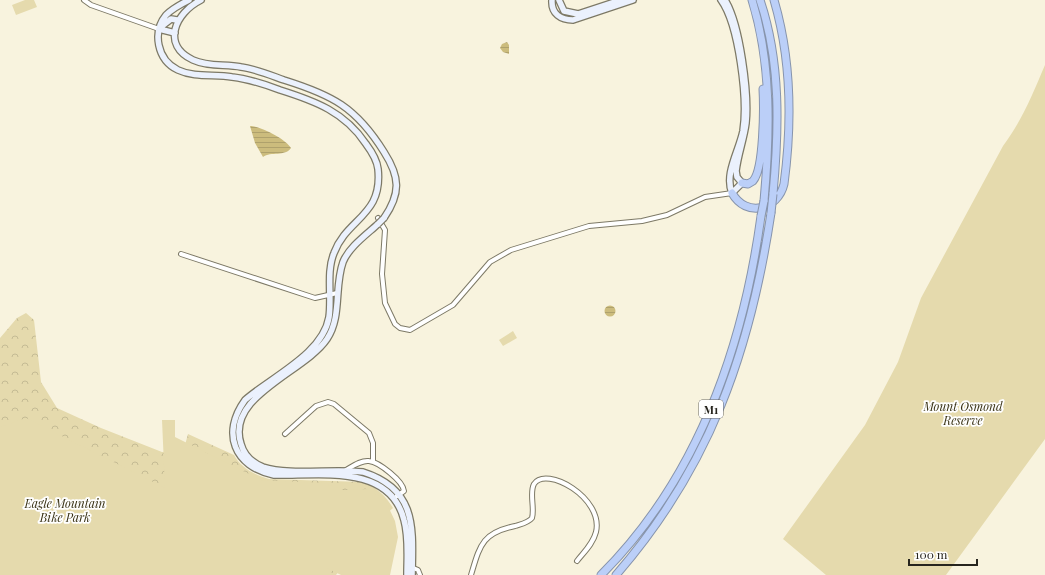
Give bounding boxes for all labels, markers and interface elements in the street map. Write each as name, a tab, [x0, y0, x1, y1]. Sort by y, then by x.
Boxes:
park label: Mount Osmond Reserve	[922, 398, 1003, 428]
road number: M1	[699, 400, 723, 418]
park label: Eagle Mountain Bike Park	[23, 495, 106, 525]
scale bar	[909, 541, 977, 567]
text: 100 m	[915, 546, 948, 562]

